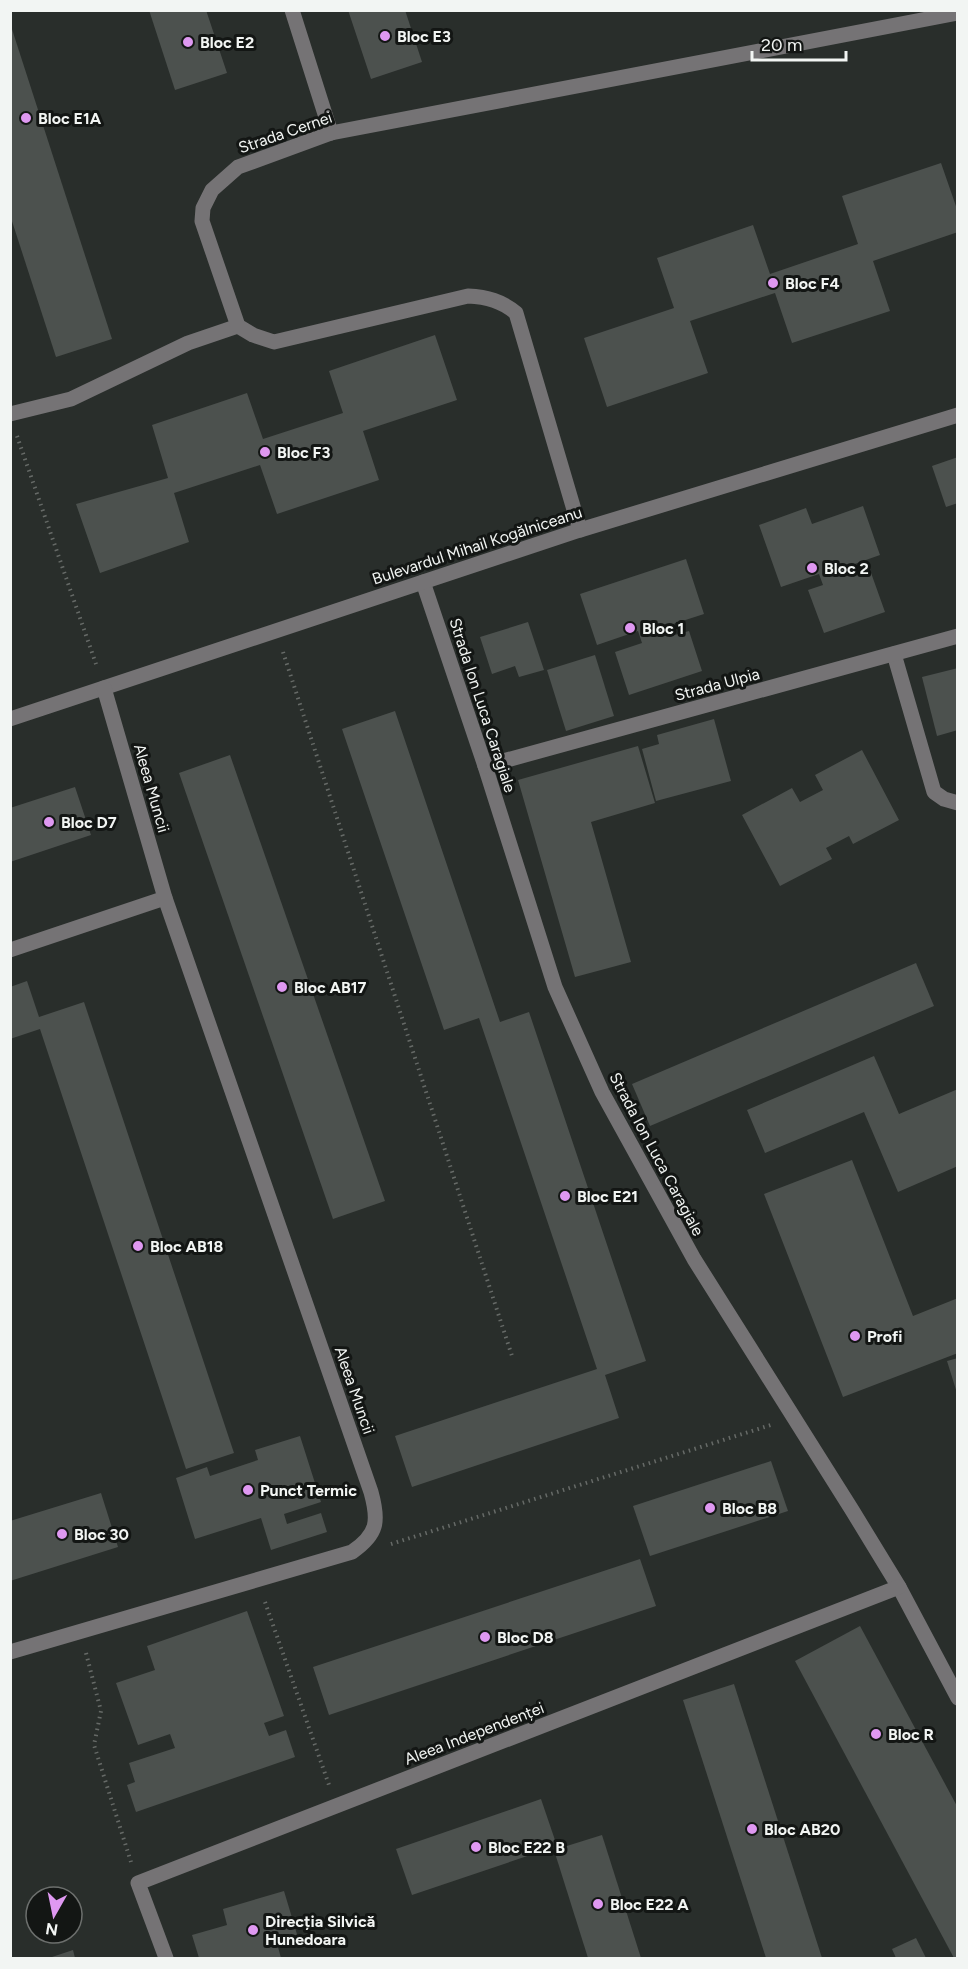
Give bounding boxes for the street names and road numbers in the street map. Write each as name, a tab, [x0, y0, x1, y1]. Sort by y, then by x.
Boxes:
street label: Strada Cernei	[236, 108, 335, 157]
street label: Bulevardul Mihail Kogălniceanu	[370, 502, 585, 588]
street label: Strada Ion Luca Caragiale	[445, 616, 520, 795]
street label: Strada Ulpia	[673, 664, 762, 705]
street label: Aleea Muncii	[130, 742, 173, 835]
street label: Strada Ion Luca Caragiale	[605, 1069, 708, 1239]
street label: Aleea Muncii	[331, 1344, 378, 1436]
street label: Aleea Independenței	[402, 1698, 547, 1769]

